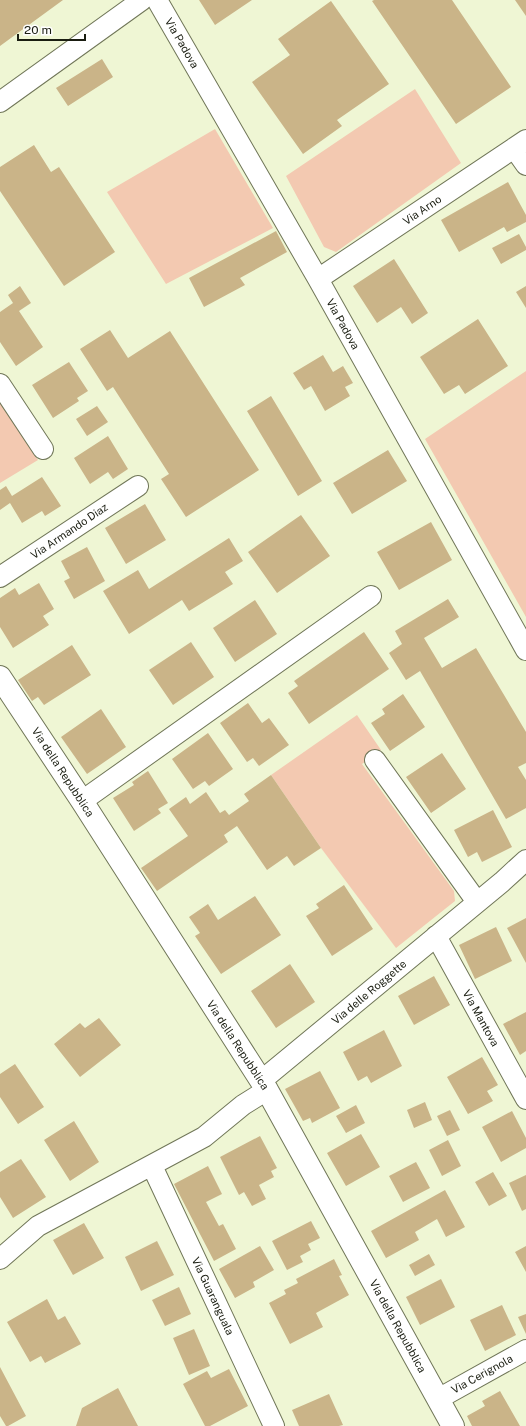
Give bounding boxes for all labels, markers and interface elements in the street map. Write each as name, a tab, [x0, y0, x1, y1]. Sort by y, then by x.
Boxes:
scale bar	[18, 16, 85, 42]
street label: Via Padova	[163, 16, 201, 70]
text: 20 m	[24, 23, 52, 37]
street label: Via Arno	[401, 193, 443, 227]
street label: Via Padova	[324, 297, 362, 351]
street label: Via Armando Diaz	[28, 501, 110, 561]
street label: Via della Repubblica	[30, 725, 96, 819]
street label: Via delle Roggette	[329, 957, 409, 1027]
street label: Via Mantova	[461, 988, 501, 1048]
street label: Via della Repubblica	[205, 998, 271, 1092]
street label: Via Guaranguala	[190, 1255, 236, 1337]
street label: Via della Repubblica	[367, 1277, 429, 1375]
street label: Via Cerignola	[449, 1352, 515, 1396]

